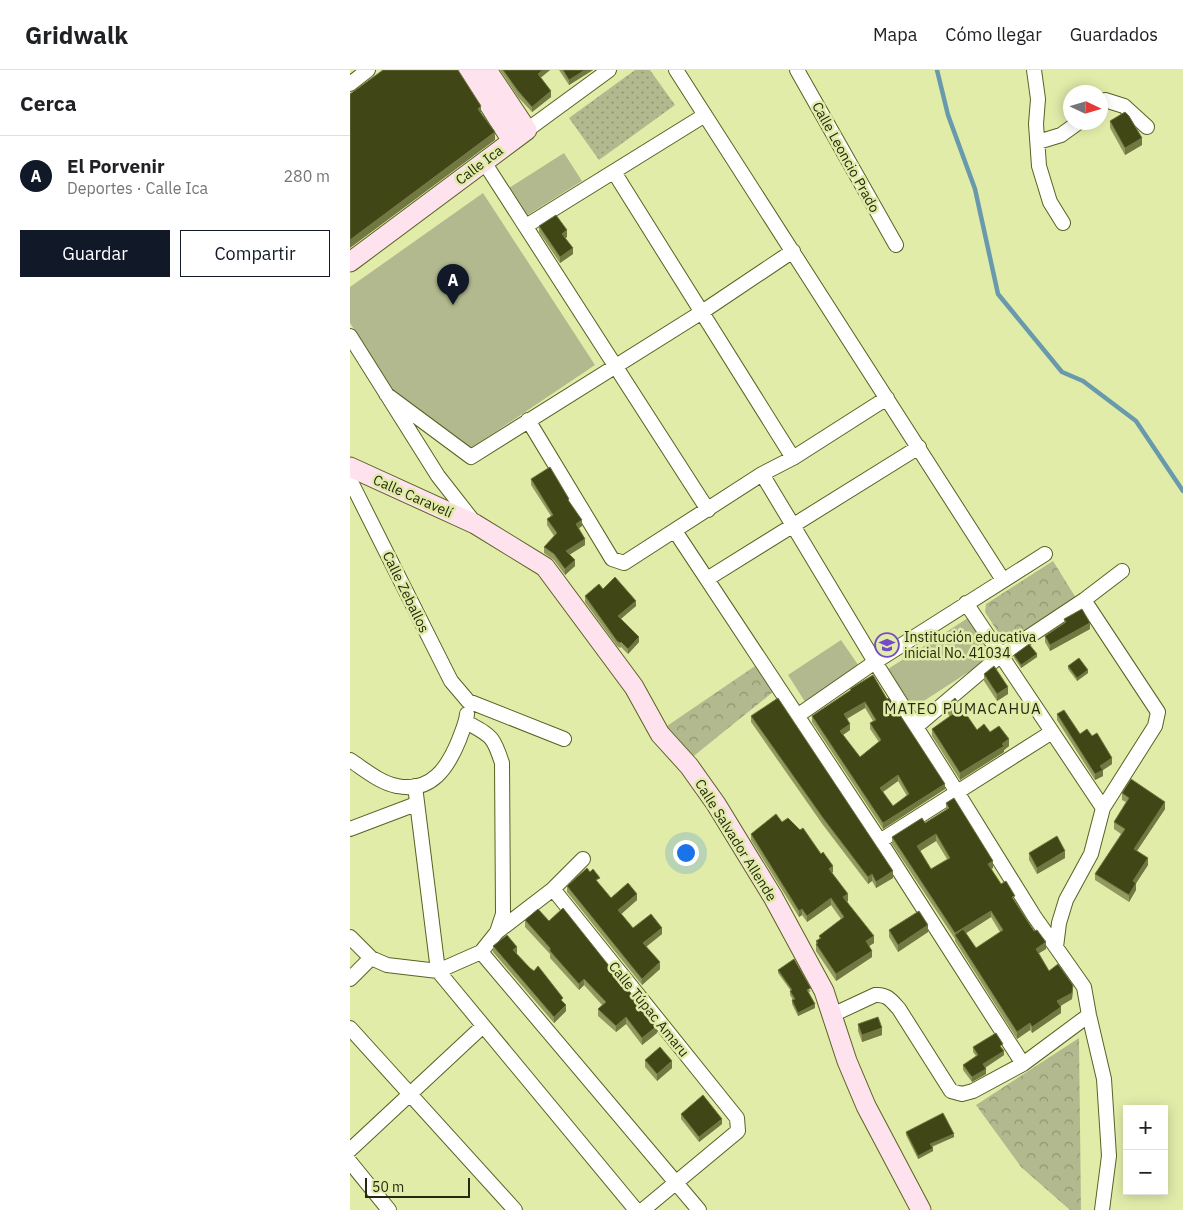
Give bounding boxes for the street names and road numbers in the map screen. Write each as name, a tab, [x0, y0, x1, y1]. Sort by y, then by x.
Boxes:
street label: Calle Leoncio Prado	[808, 99, 884, 216]
street label: Calle Ica	[452, 141, 507, 189]
street label: Calle Caravelí	[370, 470, 456, 522]
street label: Calle Zeballos	[379, 548, 434, 636]
street label: Calle Salvador Allende	[691, 776, 781, 905]
street label: Calle Túpac Amaru	[605, 958, 693, 1060]

